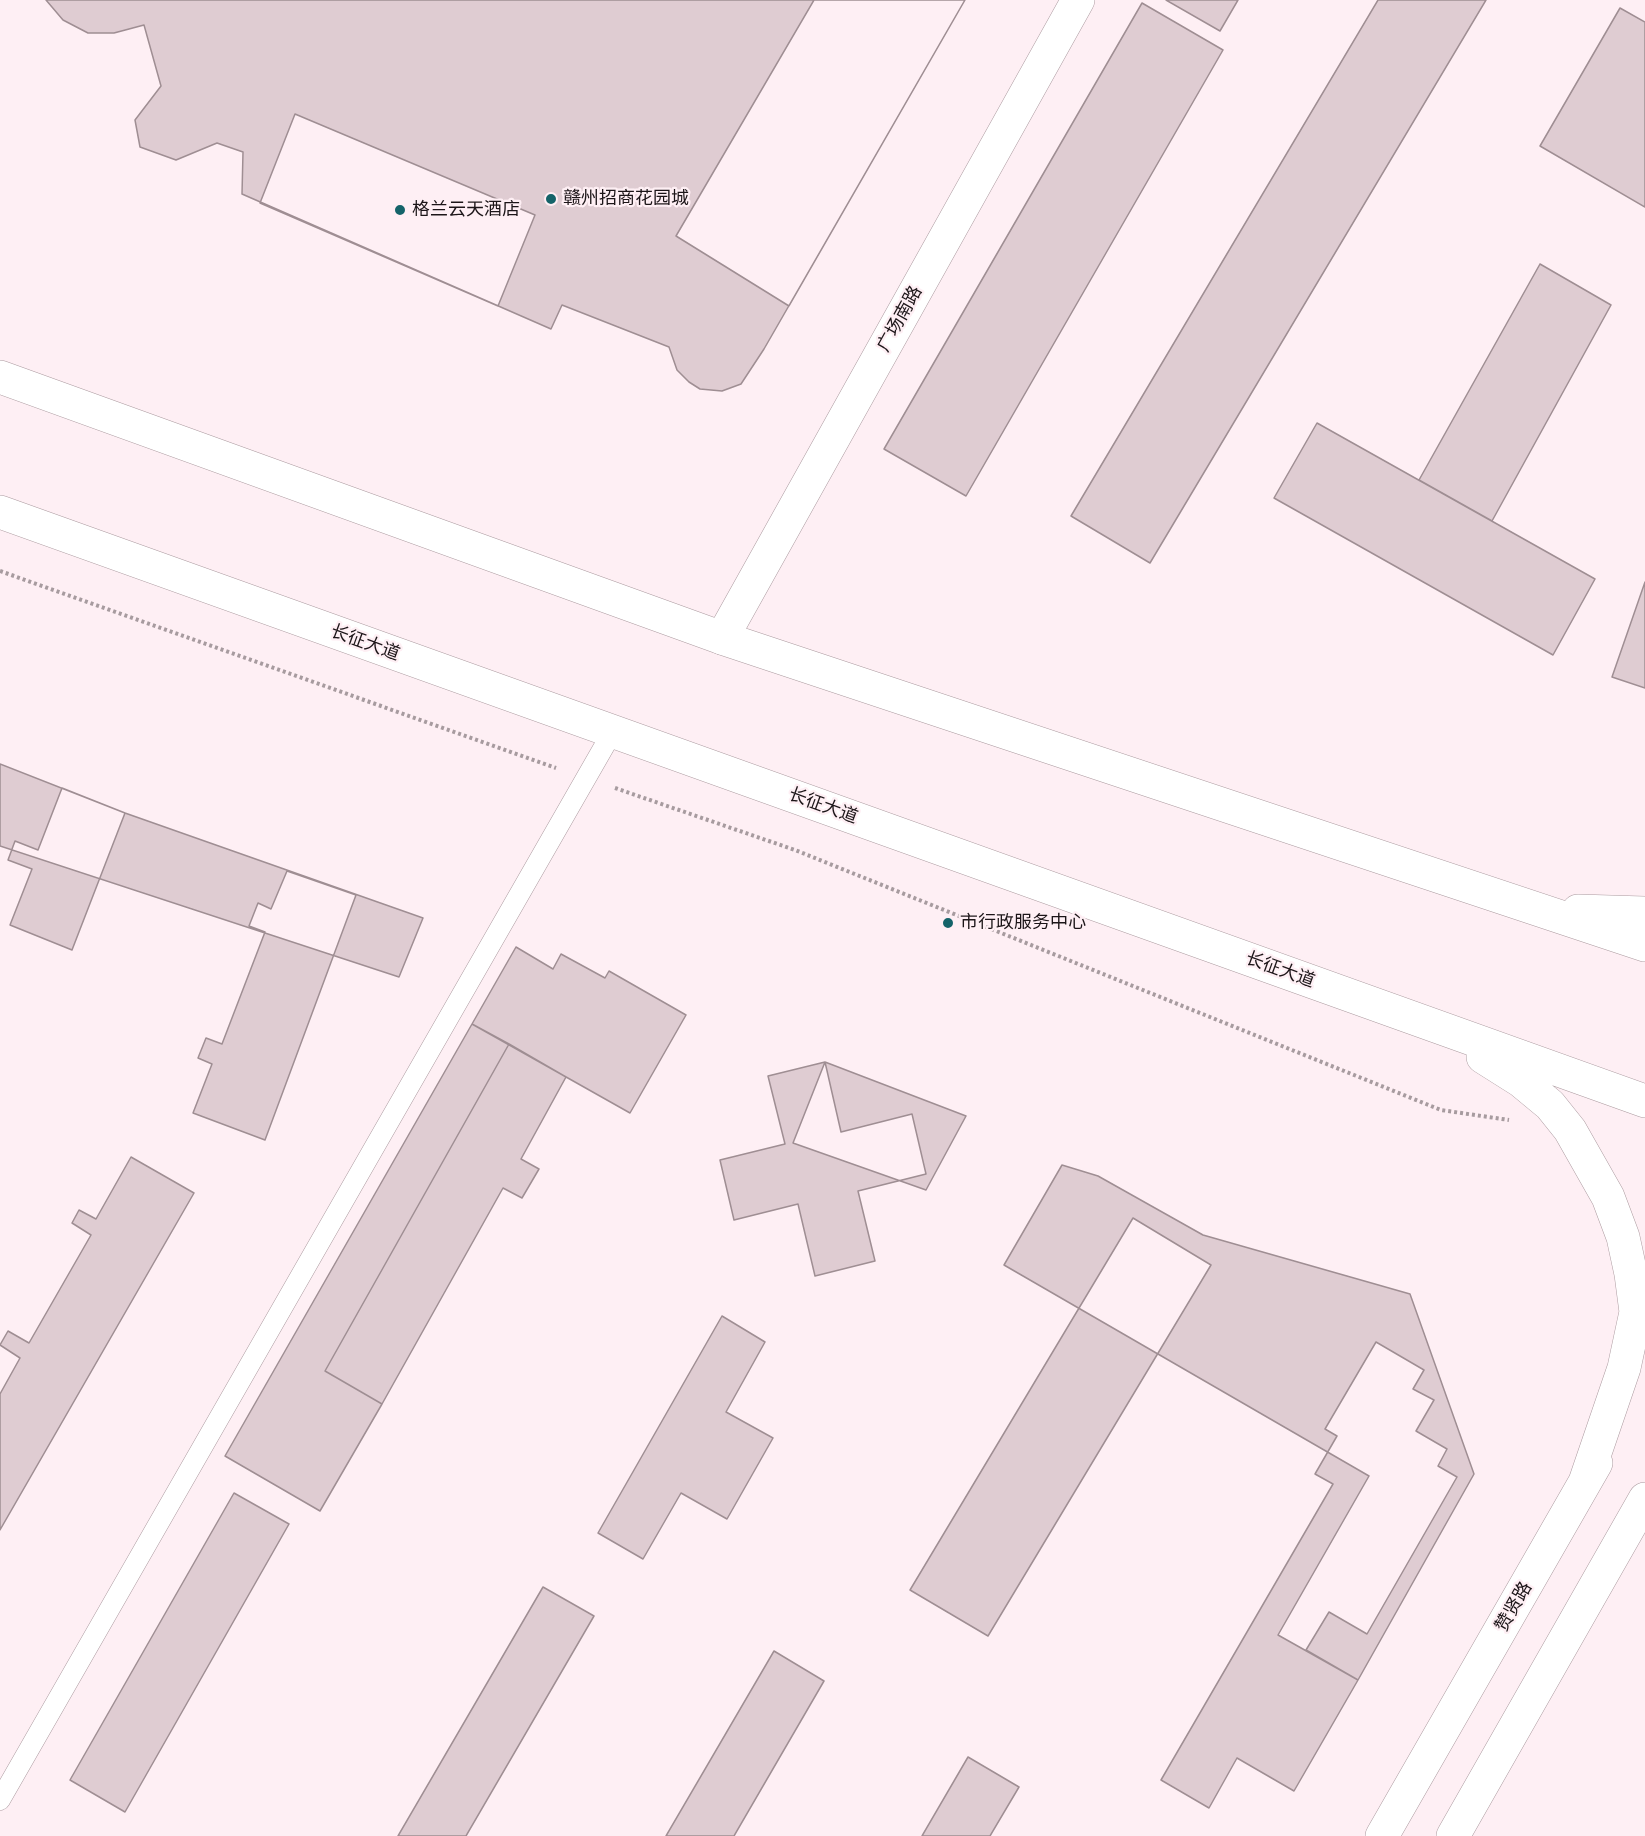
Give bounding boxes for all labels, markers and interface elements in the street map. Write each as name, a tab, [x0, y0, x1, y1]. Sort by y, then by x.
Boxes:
place label: 赣州招商花园城	[563, 188, 689, 210]
marker: 赣州招商花园城	[544, 192, 558, 206]
place label: 格兰云天酒店	[412, 199, 520, 221]
marker: 格兰云天酒店	[393, 203, 407, 217]
street label: 广场南路	[873, 282, 927, 356]
street label: 长征大道	[327, 621, 403, 665]
street label: 长征大道	[785, 784, 861, 828]
place label: 市行政服务中心	[960, 912, 1086, 934]
marker: 市行政服务中心	[941, 916, 955, 930]
street label: 长征大道	[1242, 948, 1318, 992]
street label: 赞贤路	[1491, 1578, 1537, 1636]

